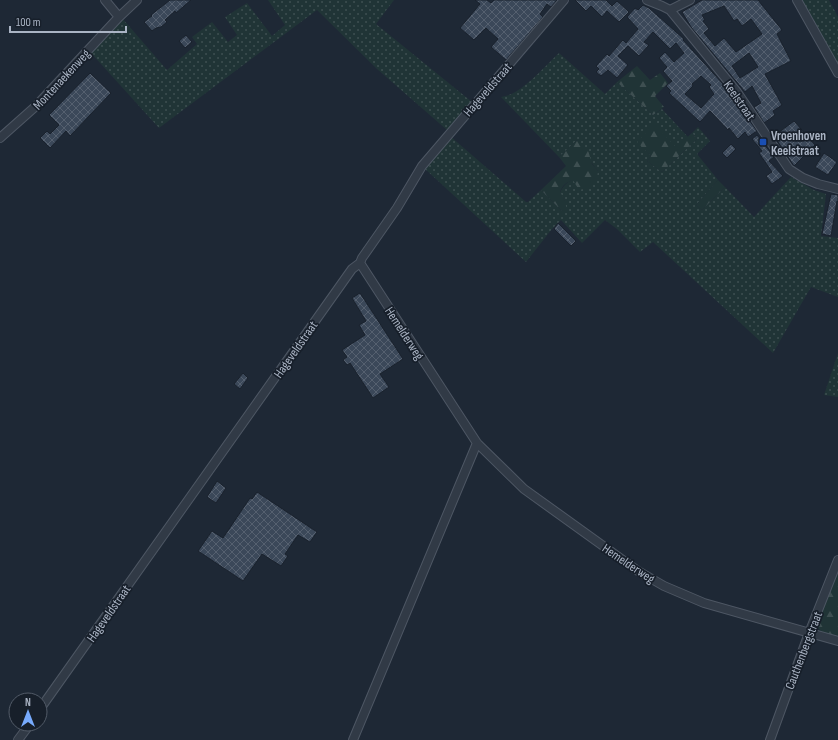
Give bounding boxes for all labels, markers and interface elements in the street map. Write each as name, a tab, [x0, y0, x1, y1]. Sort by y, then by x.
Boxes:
scale bar	[10, 8, 126, 34]
text: 100 m	[16, 15, 41, 30]
street label: Montenaekenweg	[30, 46, 94, 113]
street label: Hageveldstraat	[460, 59, 515, 120]
street label: Keelstraat	[720, 78, 759, 123]
place label: Vroenhoven Keelstraat	[771, 128, 826, 159]
marker: Vroenhoven Keelstraat	[758, 137, 768, 147]
street label: Hemelderweg	[381, 304, 427, 363]
street label: Hageveldstraat	[270, 318, 321, 381]
street label: Hemelderweg	[599, 540, 658, 587]
street label: Hageveldstraat	[83, 582, 134, 645]
street label: Cauthenbergstraat	[782, 609, 826, 692]
north arrow	[8, 692, 48, 732]
text: N	[25, 696, 31, 709]

